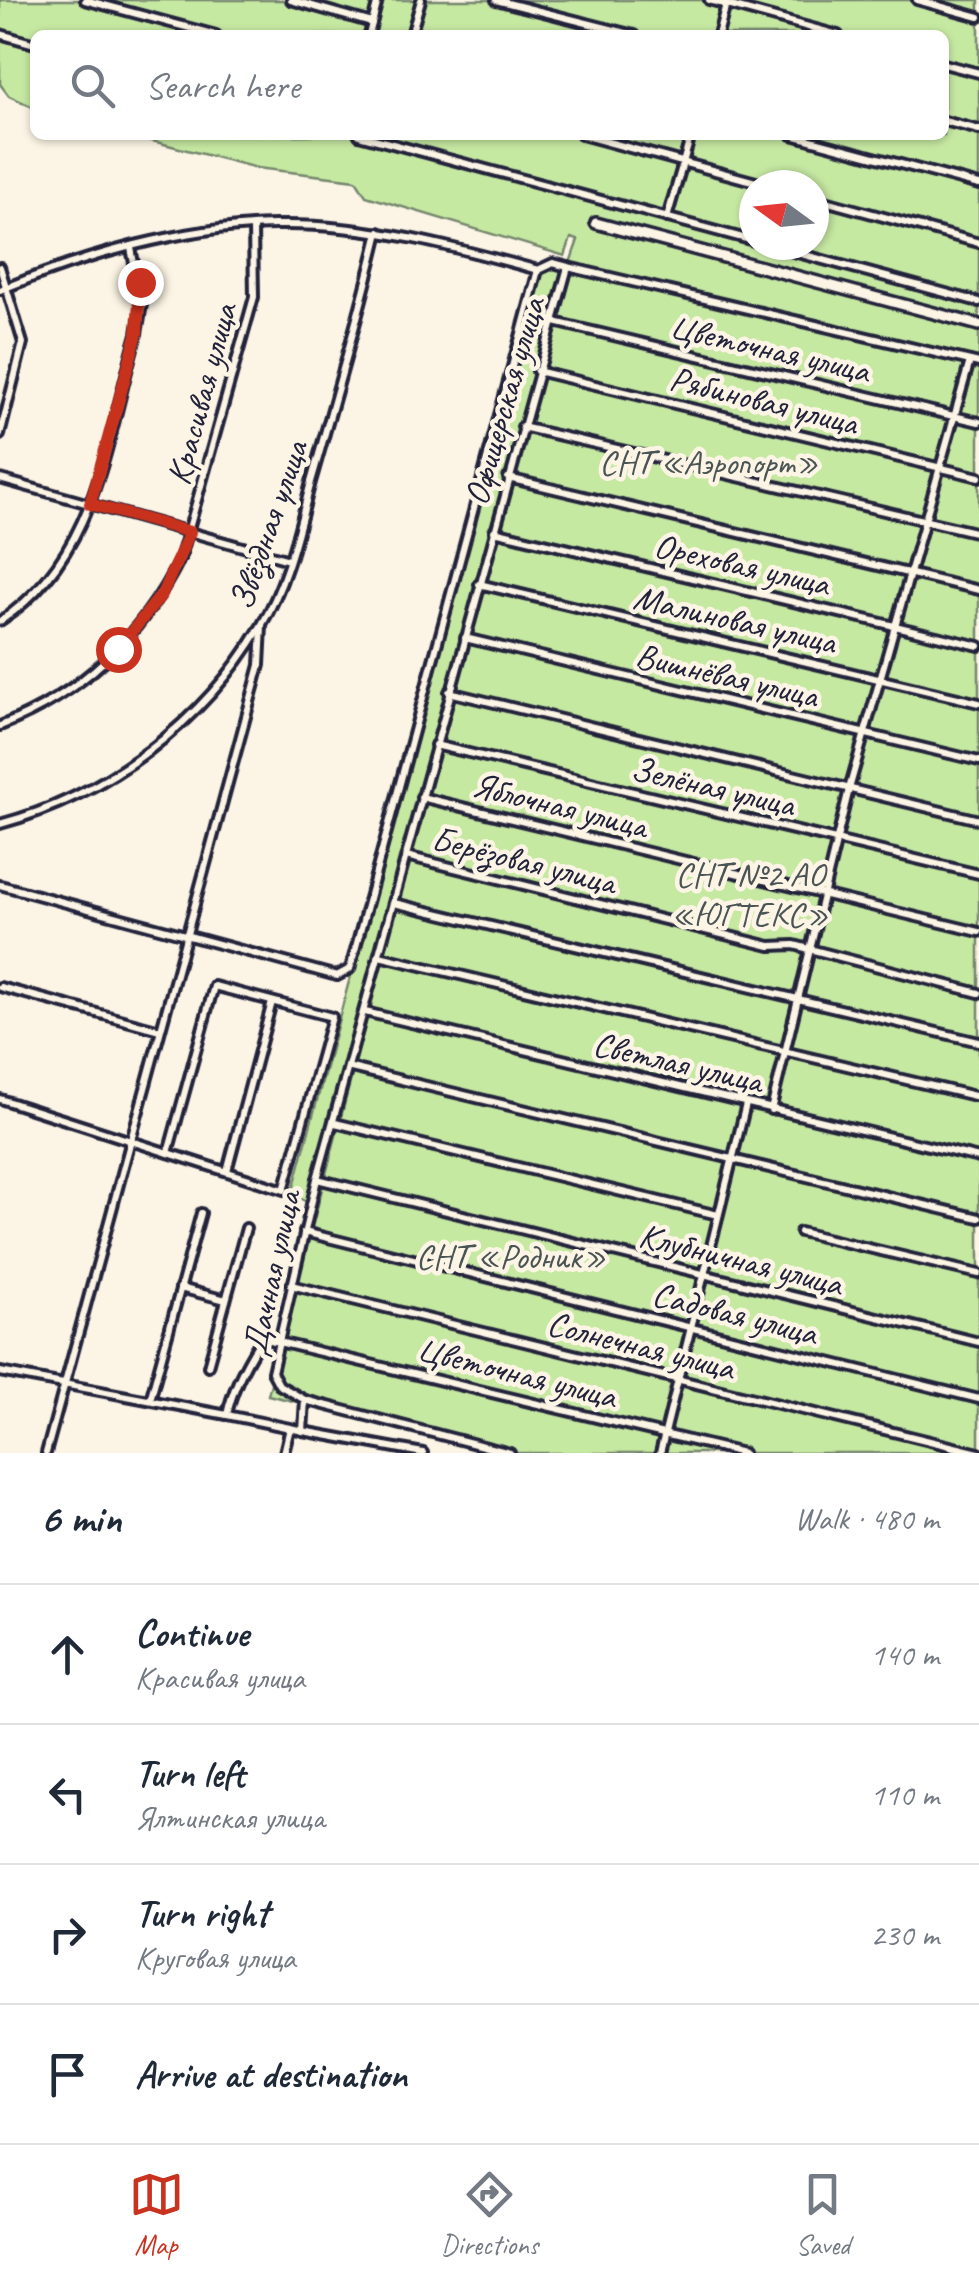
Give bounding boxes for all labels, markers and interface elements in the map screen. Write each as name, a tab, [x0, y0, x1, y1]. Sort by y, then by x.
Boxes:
search box	[30, 30, 949, 140]
icon: search	[65, 58, 120, 113]
text: Search here	[145, 62, 300, 109]
north arrow	[739, 170, 829, 260]
route end	[118, 260, 164, 306]
street label: Офицерская улица	[453, 290, 556, 510]
street label: Красивая улица	[156, 296, 248, 490]
street label: Цветочная улица	[666, 304, 877, 394]
street label: Рябиновая улица	[665, 355, 864, 446]
street label: Звёздная улица	[219, 433, 319, 615]
park label: СНТ «Аэропорт»	[599, 440, 819, 485]
street label: Ореховая улица	[650, 523, 836, 607]
street label: Малиновая улица	[630, 574, 842, 665]
route start	[96, 627, 142, 673]
street label: Вишнёвая улица	[631, 633, 824, 719]
street label: Зелёная улица	[627, 746, 801, 828]
street label: Яблочная улица	[468, 762, 654, 850]
street label: Берёзовая улица	[427, 816, 623, 906]
park label: СНТ №2 АО «ЮГТЕКС»	[671, 852, 829, 937]
street label: Светлая улица	[589, 1021, 769, 1104]
street label: Дачная улица	[232, 1184, 311, 1360]
street label: Клубничная улица	[635, 1213, 850, 1307]
park label: СНТ «Родник»	[416, 1234, 606, 1279]
street label: Садовая улица	[648, 1271, 824, 1356]
street label: Солнечная улица	[543, 1301, 742, 1391]
street label: Цветочная улица	[413, 1326, 624, 1420]
text: 6 min	[40, 1492, 121, 1545]
text: Walk · 480 m	[795, 1498, 939, 1539]
text: Continue	[135, 1610, 249, 1657]
icon: ahead	[40, 1627, 95, 1682]
text: 140 m	[870, 1634, 939, 1675]
text: Красивая улица	[135, 1657, 305, 1698]
text: Turn left	[135, 1750, 245, 1797]
icon: left	[40, 1767, 95, 1822]
text: 110 m	[870, 1774, 939, 1815]
text: Ялтинская улица	[135, 1797, 325, 1838]
text: Turn right	[135, 1890, 269, 1937]
icon: right	[40, 1907, 95, 1962]
text: 230 m	[870, 1914, 939, 1955]
text: Круговая улица	[135, 1937, 296, 1978]
icon: arrive	[40, 2047, 95, 2102]
text: Arrive at destination	[135, 2051, 407, 2098]
tab: Map	[129, 2167, 184, 2262]
tab: Directions	[441, 2167, 538, 2262]
tab: Saved	[795, 2167, 850, 2262]

